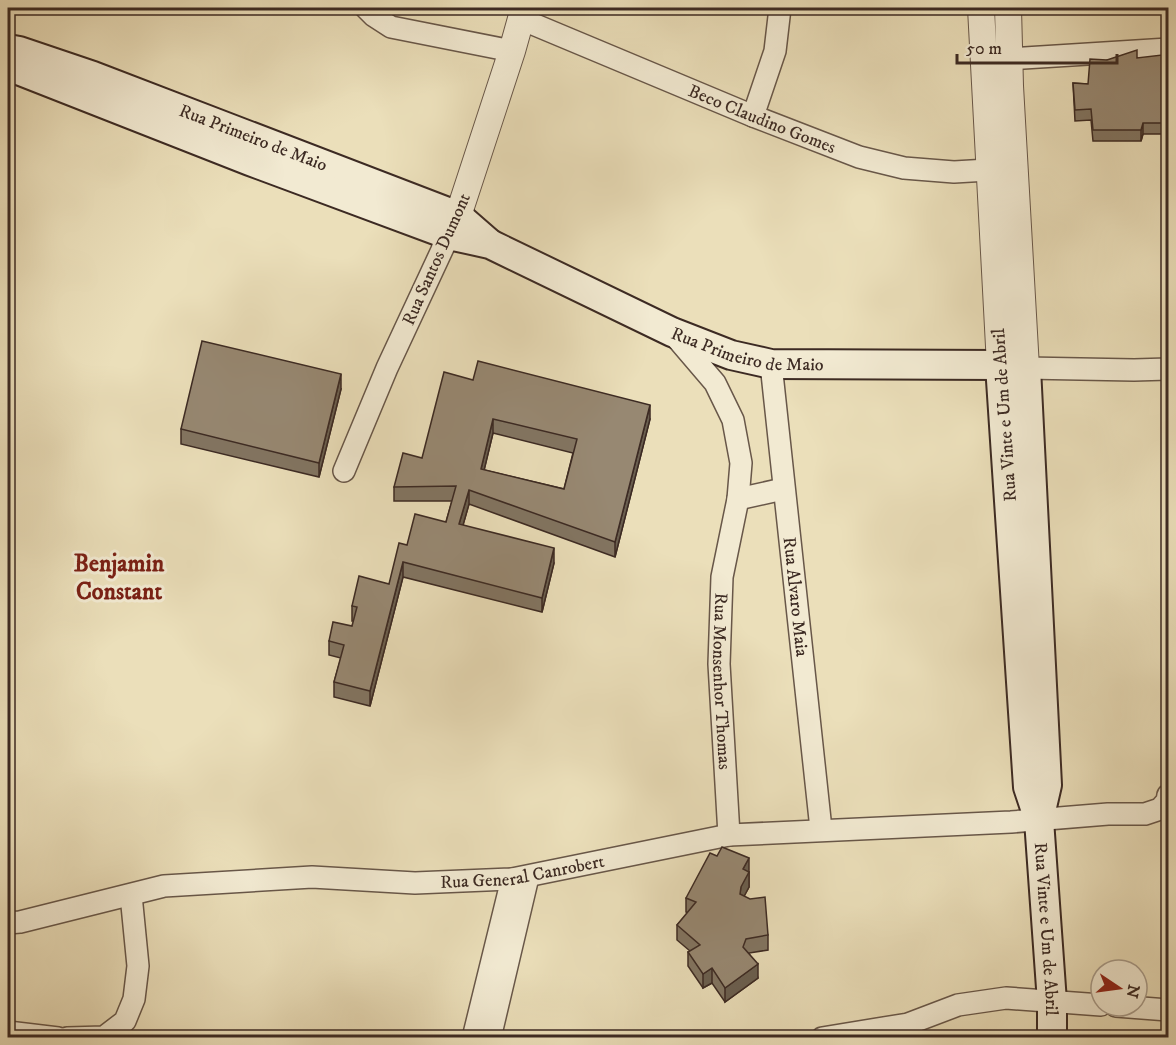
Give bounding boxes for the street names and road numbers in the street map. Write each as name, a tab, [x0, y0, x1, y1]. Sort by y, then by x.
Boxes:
street label: Beco Claudino Gomes	[685, 80, 839, 159]
street label: Rua Primeiro de Maio	[176, 100, 330, 177]
street label: Rua Santos Dumont	[398, 190, 476, 329]
street label: Rua Primeiro de Maio	[668, 323, 824, 377]
street label: Rua Vinte e Um de Abril	[988, 327, 1022, 502]
street label: Rua Alvaro Maia	[778, 536, 812, 658]
street label: Rua Monsenhor Thomas	[707, 592, 735, 770]
street label: Rua Vinte e Um de Abril	[1029, 842, 1062, 1016]
street label: Rua General Canrobert	[440, 851, 607, 894]

